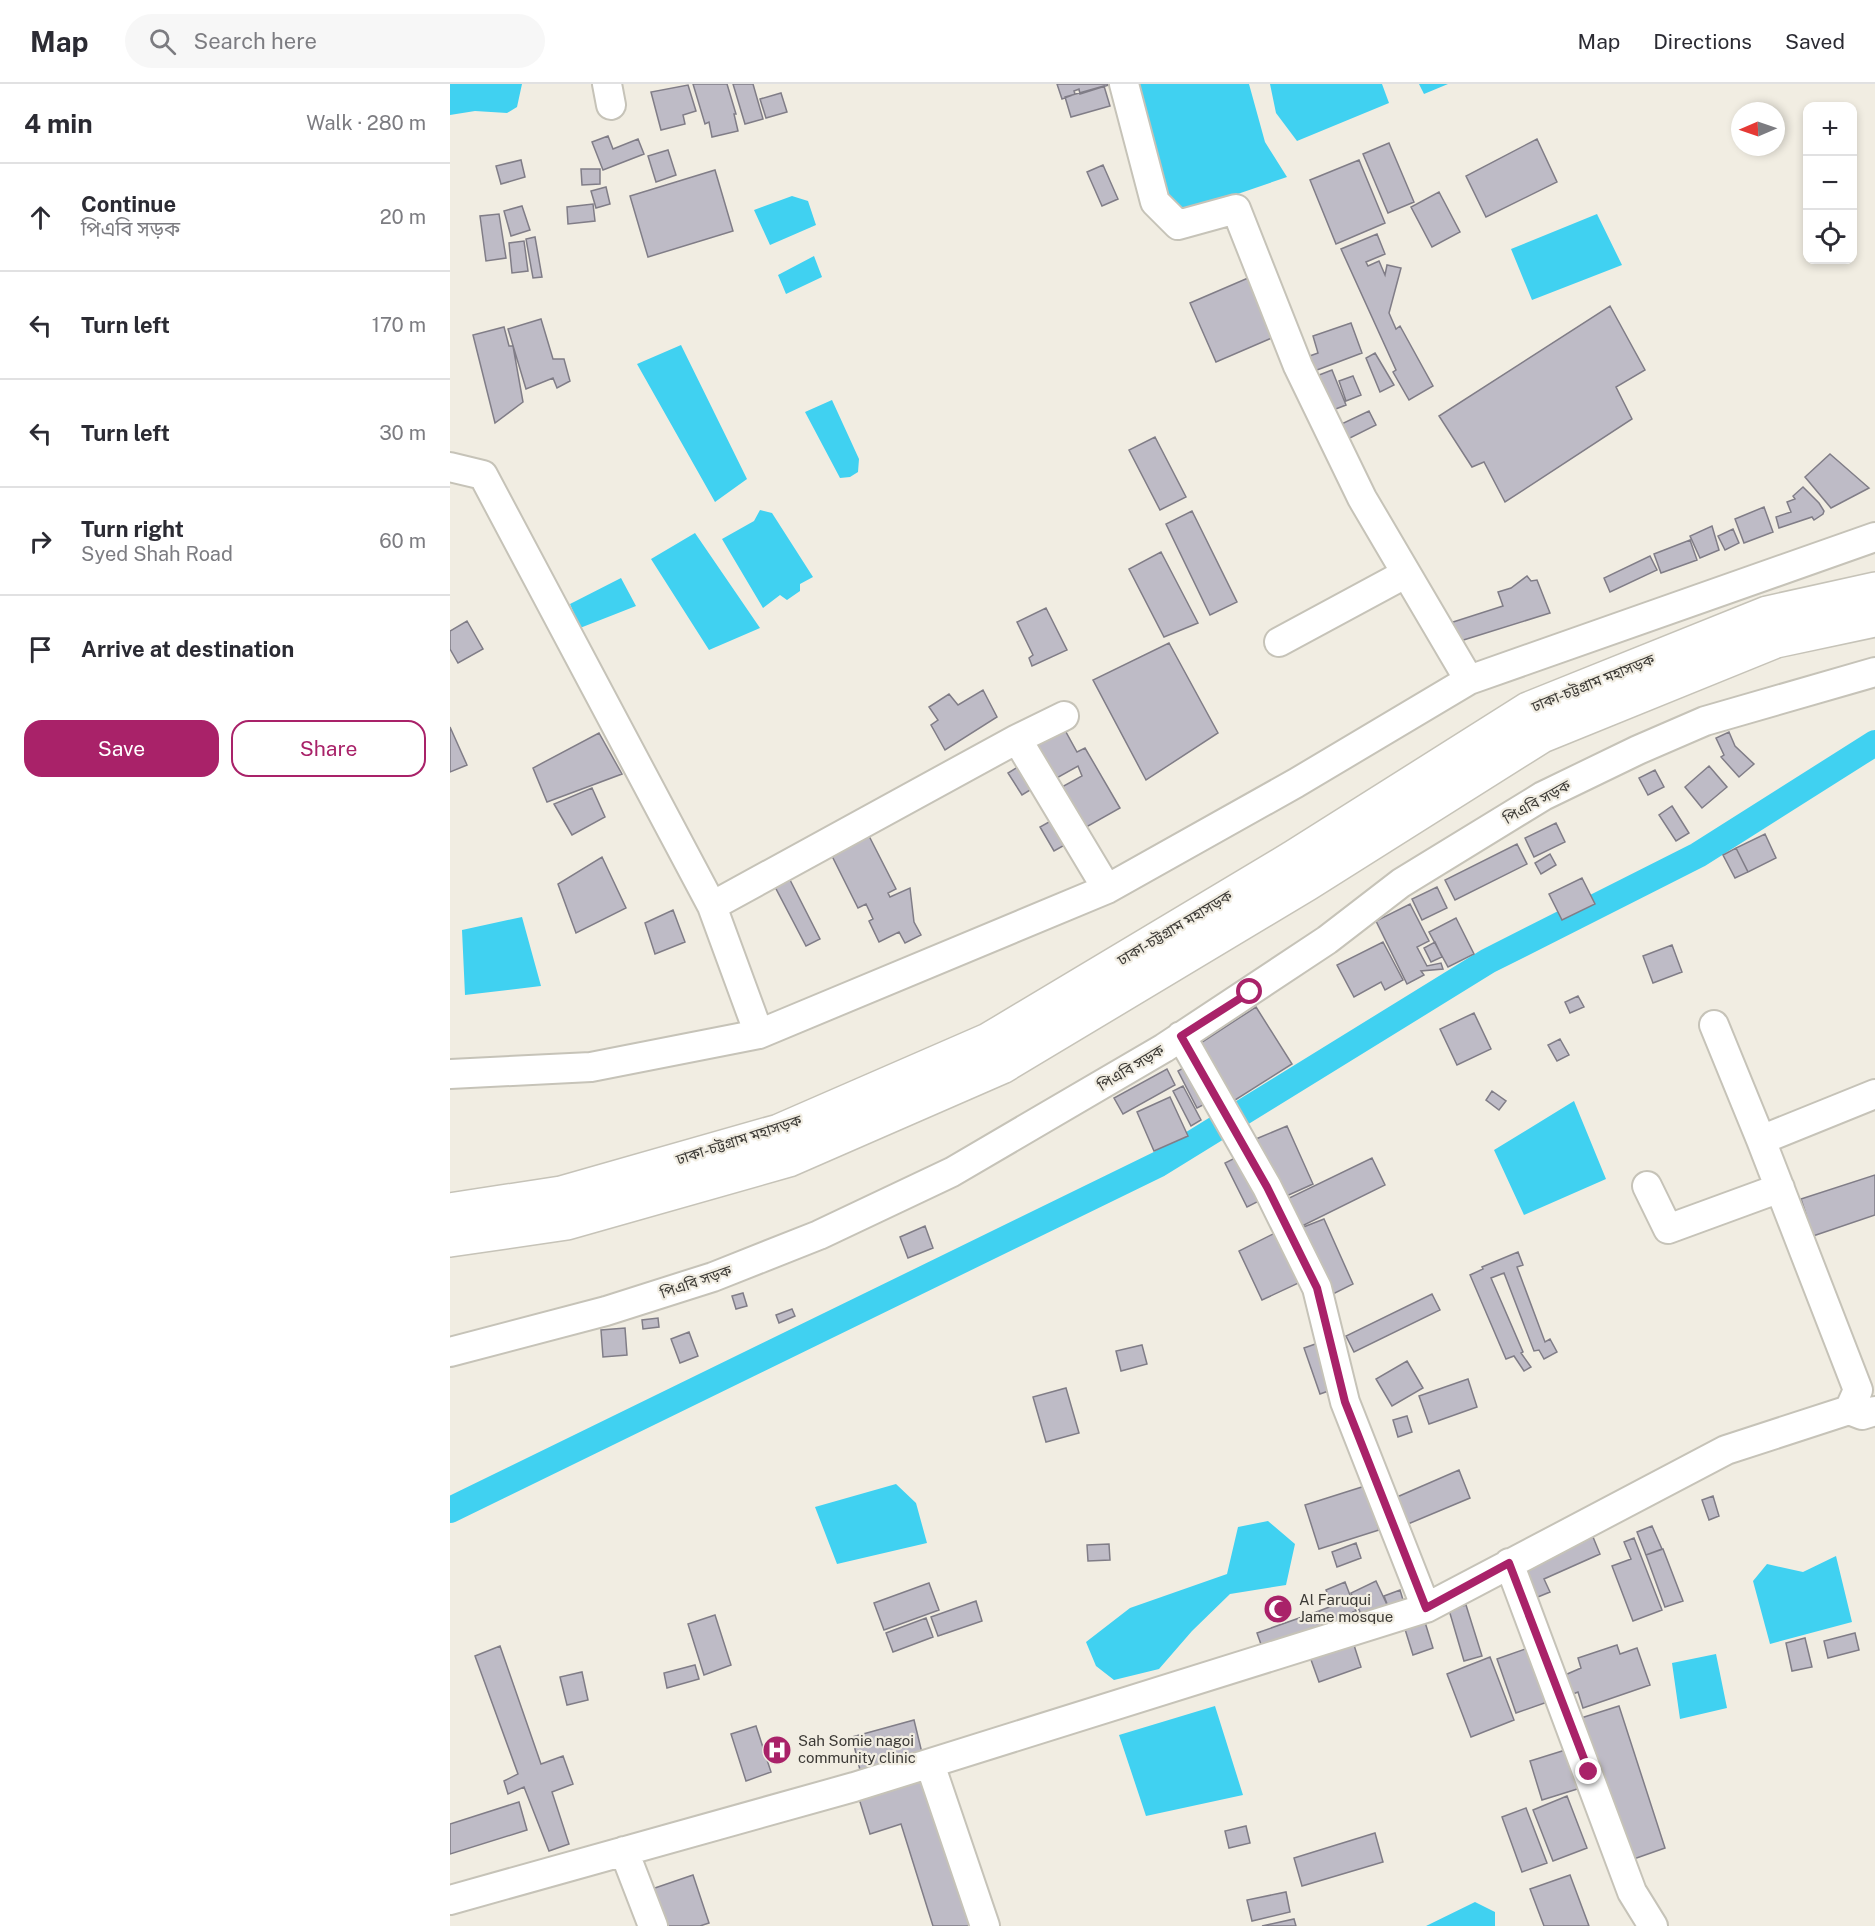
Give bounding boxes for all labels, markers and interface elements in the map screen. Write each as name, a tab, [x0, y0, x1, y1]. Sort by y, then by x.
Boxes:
search box	[125, 14, 545, 68]
text: Map	[30, 25, 89, 58]
icon: search	[146, 25, 179, 58]
text: Search here	[194, 28, 317, 54]
text: Map	[1578, 29, 1620, 54]
text: Directions	[1653, 29, 1752, 54]
text: Saved	[1785, 29, 1845, 54]
north arrow	[1731, 102, 1785, 156]
map controls	[1803, 102, 1857, 264]
button: +	[1803, 102, 1857, 156]
text: 4 min	[24, 108, 93, 139]
text: Walk · 280 m	[306, 111, 426, 135]
button: −	[1803, 156, 1857, 210]
text: Continue	[81, 191, 176, 217]
icon: ahead	[24, 201, 57, 234]
text: 20 m	[380, 205, 426, 229]
button: locate	[1803, 210, 1857, 264]
text: পিএবি সড়ক	[81, 217, 180, 241]
icon: left	[24, 309, 57, 342]
text: Turn left	[81, 312, 170, 338]
text: 170 m	[372, 313, 426, 337]
icon: left	[24, 417, 57, 450]
text: Turn left	[81, 420, 170, 446]
text: 30 m	[379, 421, 426, 445]
text: Turn right	[81, 516, 184, 542]
icon: right	[24, 525, 57, 558]
text: 60 m	[379, 529, 426, 553]
text: Syed Shah Road	[81, 542, 233, 566]
icon: arrive	[24, 633, 57, 666]
text: Arrive at destination	[81, 636, 294, 662]
street label: ঢাকা-চট্টগ্রাম মহাসড়ক	[1528, 650, 1658, 715]
button: Save	[24, 720, 219, 777]
button: Share	[231, 720, 426, 777]
street label: পিএবি সড়ক	[1499, 776, 1574, 828]
street label: ঢাকা-চট্টগ্রাম মহাসড়ক	[1113, 886, 1236, 969]
route start	[1236, 978, 1262, 1004]
street label: পিএবি সড়ক	[1094, 1041, 1168, 1095]
street label: ঢাকা-চট্টগ্রাম মহাসড়ক	[673, 1111, 805, 1168]
street label: পিএবি সড়ক	[657, 1261, 735, 1302]
place label: Al Faruqui Jame mosque	[1299, 1591, 1393, 1625]
mosque icon: Al Faruqui Jame mosque	[1262, 1593, 1294, 1625]
place label: Sah Somie nagoi community clinic	[798, 1732, 916, 1766]
hospital icon: Sah Somie nagoi community clinic	[761, 1734, 793, 1766]
route end	[1575, 1758, 1601, 1784]

